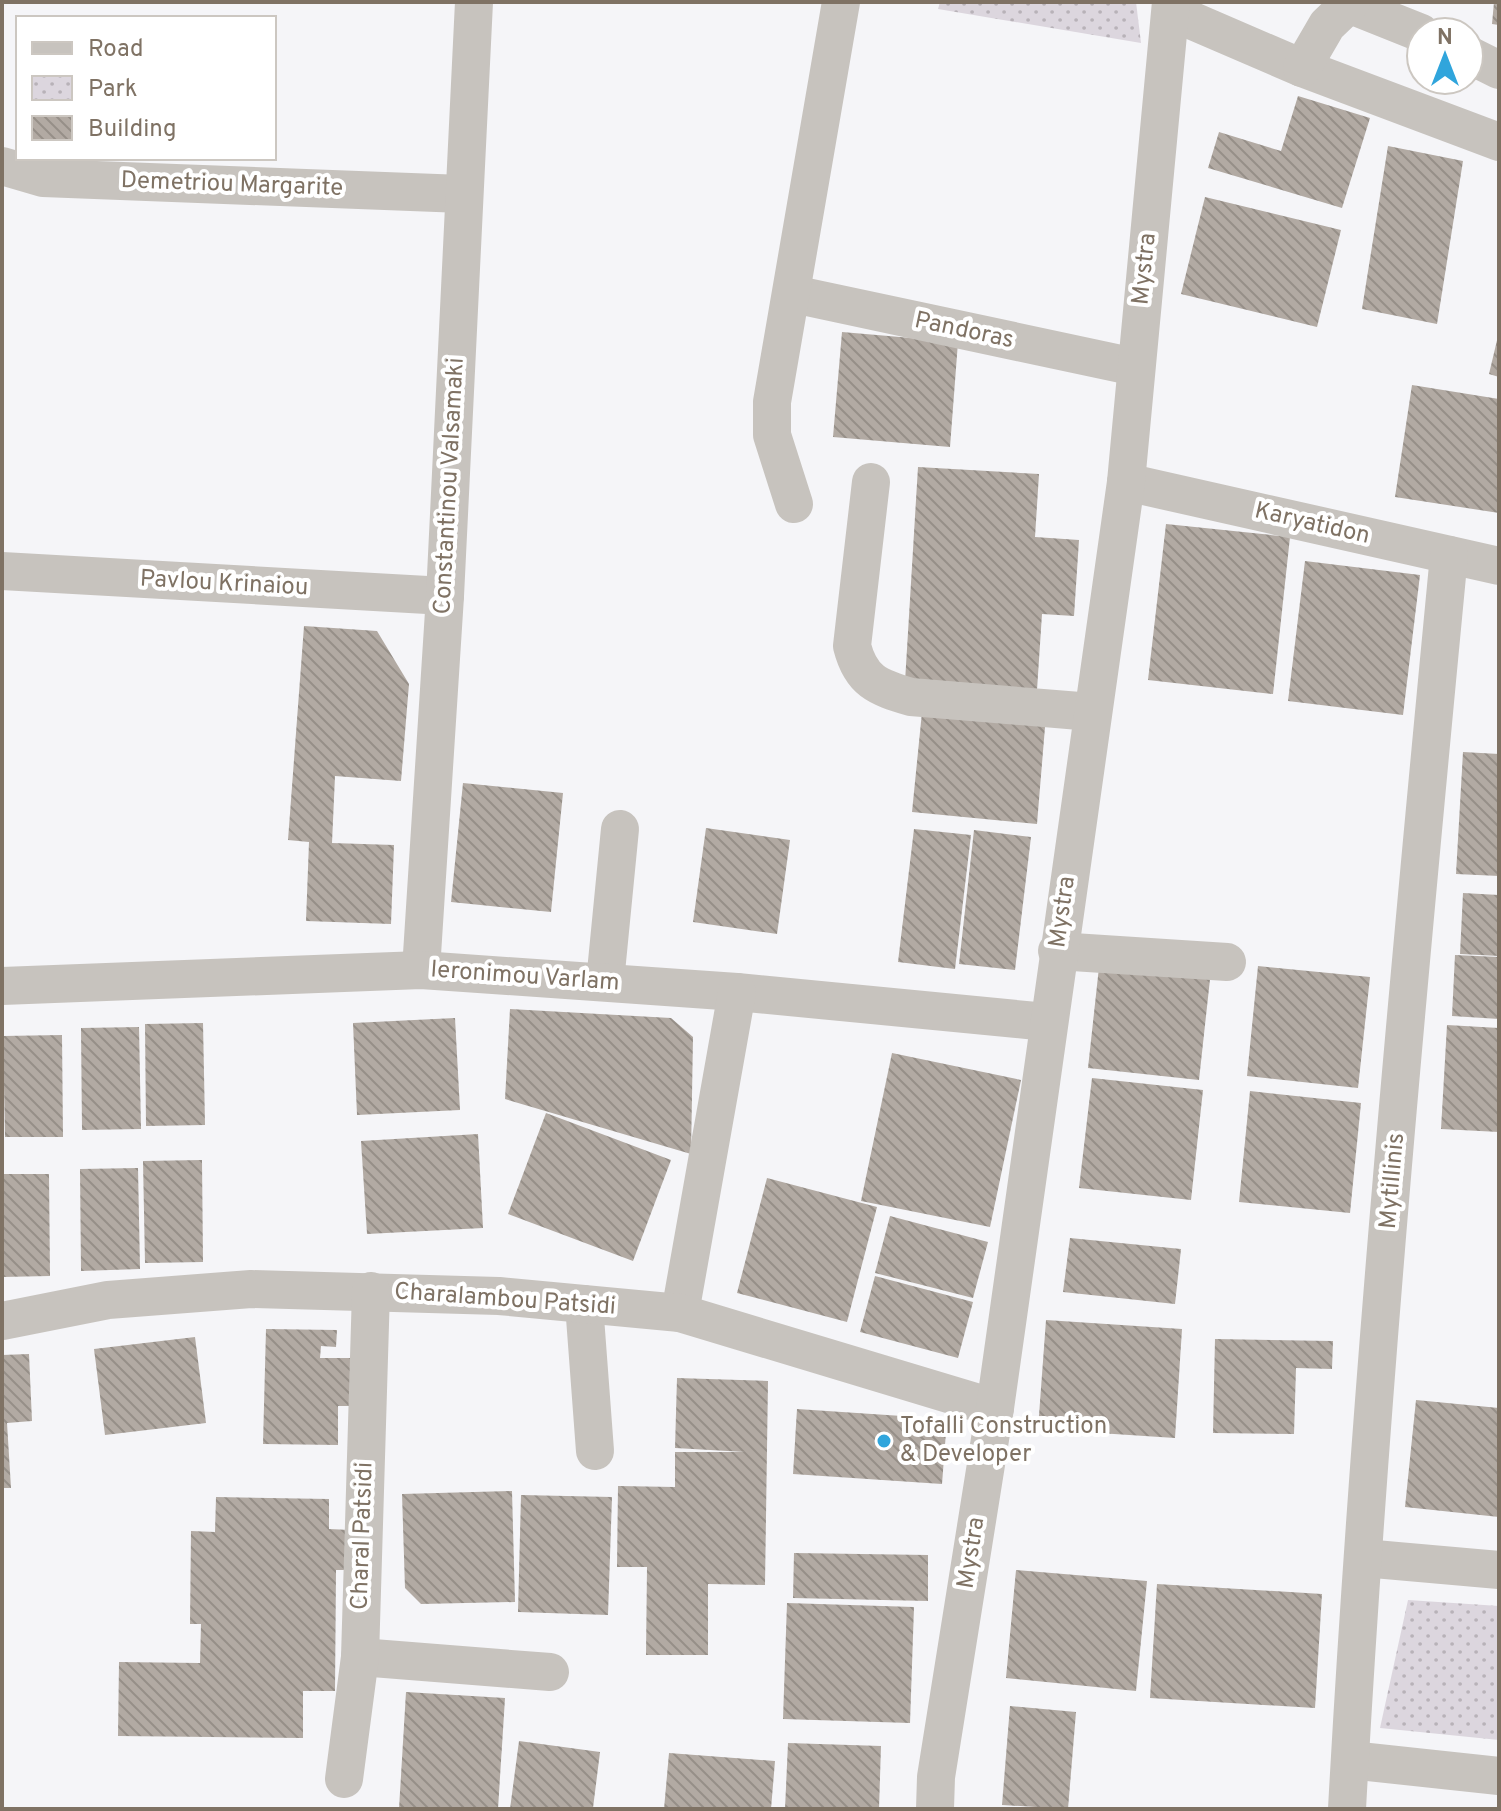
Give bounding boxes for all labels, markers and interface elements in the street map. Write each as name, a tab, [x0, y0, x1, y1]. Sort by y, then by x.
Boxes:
legend	[16, 16, 276, 160]
north arrow	[1405, 16, 1485, 96]
text: N	[1437, 25, 1453, 52]
text: Road	[88, 35, 144, 65]
text: Park	[88, 75, 138, 105]
text: Building	[88, 115, 177, 145]
street label: Demetriou Margarite	[120, 166, 344, 204]
street label: Mystra	[1126, 232, 1164, 306]
street label: Pandoras	[912, 306, 1016, 356]
street label: Constantinou Valsamaki	[428, 357, 472, 615]
street label: Karyatidon	[1251, 496, 1373, 552]
street label: Pavlou Krinaiou	[139, 565, 309, 603]
street label: Mystra	[1043, 874, 1083, 950]
street label: Ieronimou Varlam	[429, 955, 621, 999]
street label: Mytillinis	[1374, 1132, 1412, 1230]
street label: Charalambou Patsidi	[393, 1277, 617, 1323]
place label: Tofalli Construction & Developer	[900, 1412, 1107, 1470]
marker: Tofalli Construction & Developer	[875, 1432, 893, 1450]
street label: Charal Patsidi	[345, 1461, 381, 1611]
street label: Mystra	[952, 1515, 992, 1591]

